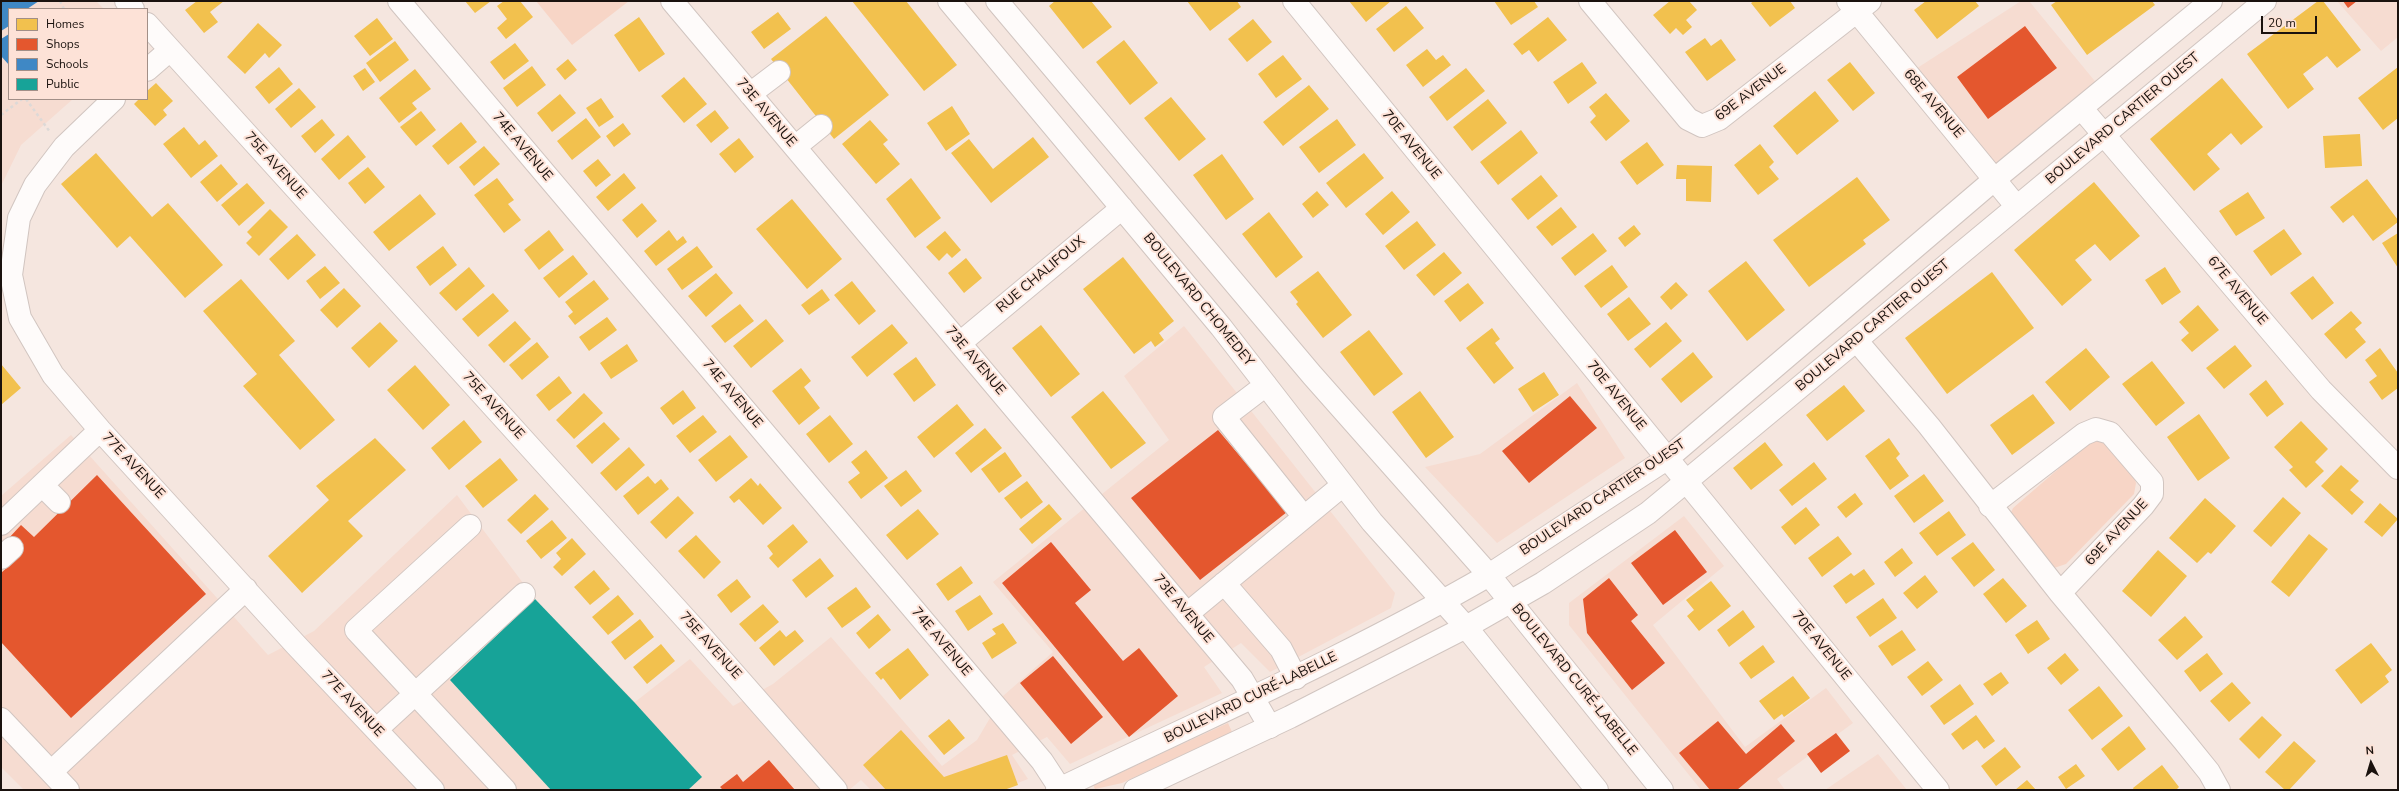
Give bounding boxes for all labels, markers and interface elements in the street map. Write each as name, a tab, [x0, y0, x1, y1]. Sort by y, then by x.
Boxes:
legend	[8, 8, 148, 100]
scale bar	[2263, 8, 2319, 34]
text: 20 m	[2268, 15, 2296, 31]
text: Homes	[46, 16, 84, 32]
text: Shops	[46, 36, 80, 52]
street label: BOULEVARD CARTIER OUEST	[2043, 50, 2203, 188]
text: Schools	[46, 56, 88, 72]
street label: 69E AVENUE	[1712, 61, 1790, 125]
street label: 68E AVENUE	[1899, 66, 1967, 142]
street label: 73E AVENUE	[732, 75, 800, 151]
text: Public	[46, 76, 79, 92]
street label: 70E AVENUE	[1378, 107, 1444, 183]
street label: 74E AVENUE	[488, 109, 556, 185]
street label: 75E AVENUE	[240, 129, 310, 203]
street label: BOULEVARD CHOMEDEY	[1139, 230, 1257, 370]
street label: RUE CHALIFOUX	[993, 233, 1089, 317]
street label: 67E AVENUE	[2203, 253, 2271, 329]
street label: BOULEVARD CARTIER OUEST	[1793, 257, 1953, 395]
street label: 73E AVENUE	[941, 323, 1009, 399]
street label: 74E AVENUE	[698, 356, 766, 432]
street label: 70E AVENUE	[1583, 358, 1649, 434]
street label: 75E AVENUE	[458, 369, 528, 443]
street label: 77E AVENUE	[98, 429, 168, 503]
street label: BOULEVARD CARTIER OUEST	[1517, 436, 1689, 560]
street label: 69E AVENUE	[2082, 496, 2152, 570]
street label: 73E AVENUE	[1149, 571, 1217, 647]
street label: BOULEVARD CURÉ-LABELLE	[1508, 601, 1640, 759]
street label: 74E AVENUE	[907, 604, 975, 680]
street label: 70E AVENUE	[1788, 608, 1854, 684]
street label: 75E AVENUE	[675, 609, 745, 683]
street label: BOULEVARD CURÉ-LABELLE	[1162, 649, 1340, 747]
street label: 77E AVENUE	[317, 667, 387, 741]
north arrow	[2351, 743, 2391, 783]
text: N	[2365, 743, 2375, 758]

